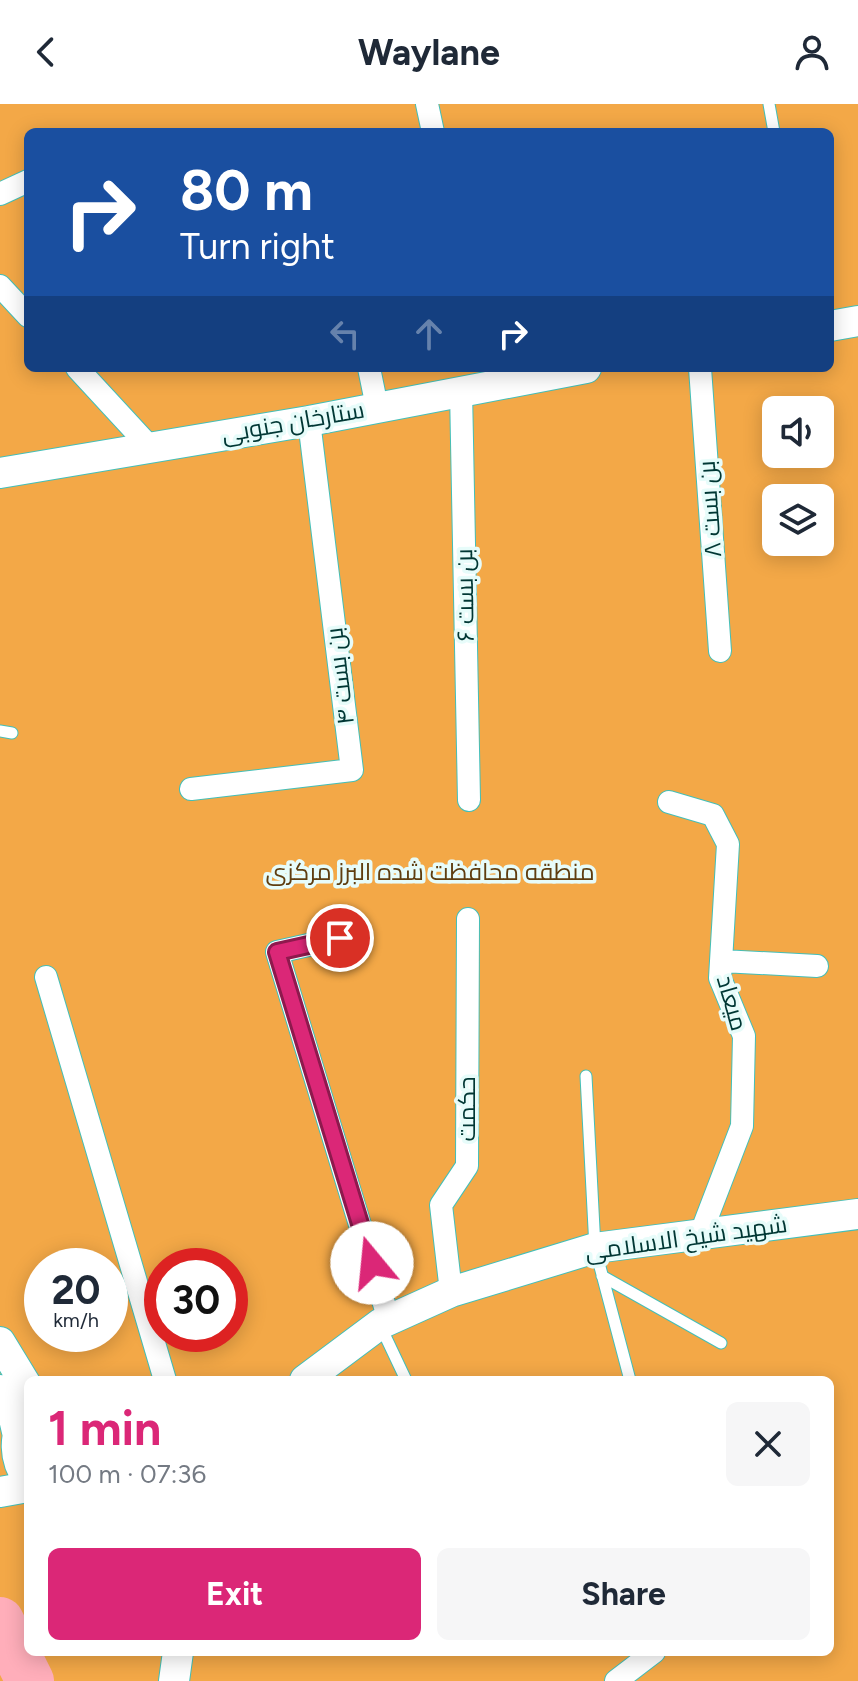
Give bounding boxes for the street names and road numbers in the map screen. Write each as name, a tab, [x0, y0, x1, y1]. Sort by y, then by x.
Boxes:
street label: ستارخان جنوبی	[219, 395, 367, 448]
street label: بن بست ۸	[692, 460, 727, 558]
street label: بن بست ۶	[449, 548, 480, 642]
street label: بن بست ۴	[319, 626, 360, 726]
street label: میعاد	[711, 972, 754, 1034]
street label: حکمت	[452, 1077, 481, 1141]
street label: شهید شیخ الاسلامی	[583, 1209, 789, 1268]

